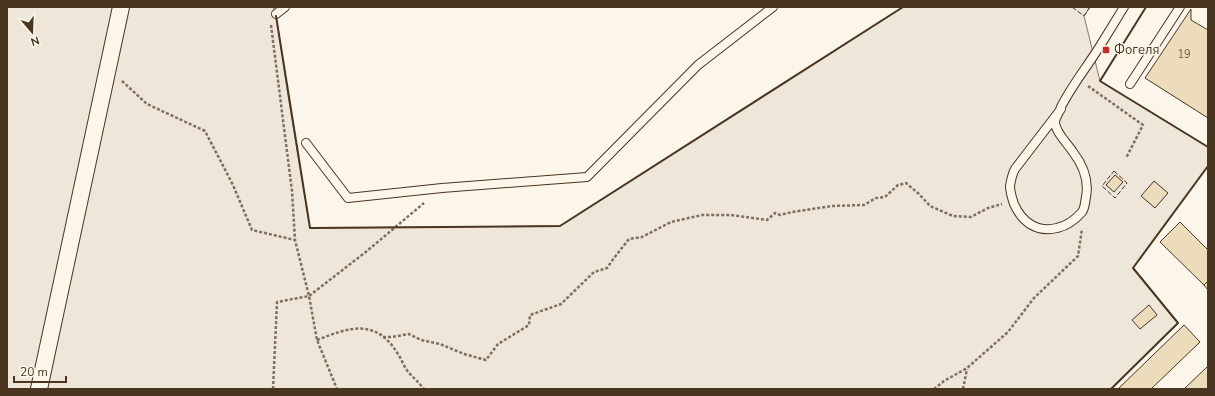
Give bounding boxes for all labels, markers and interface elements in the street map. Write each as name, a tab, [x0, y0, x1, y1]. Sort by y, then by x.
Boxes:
north arrow	[12, 12, 52, 52]
text: N	[29, 33, 41, 49]
place label: Фогеля	[1114, 41, 1160, 59]
marker: Фогеля	[1101, 45, 1111, 55]
house number: 19	[1177, 47, 1191, 62]
scale bar	[14, 358, 66, 384]
text: 20 m	[20, 364, 48, 380]

